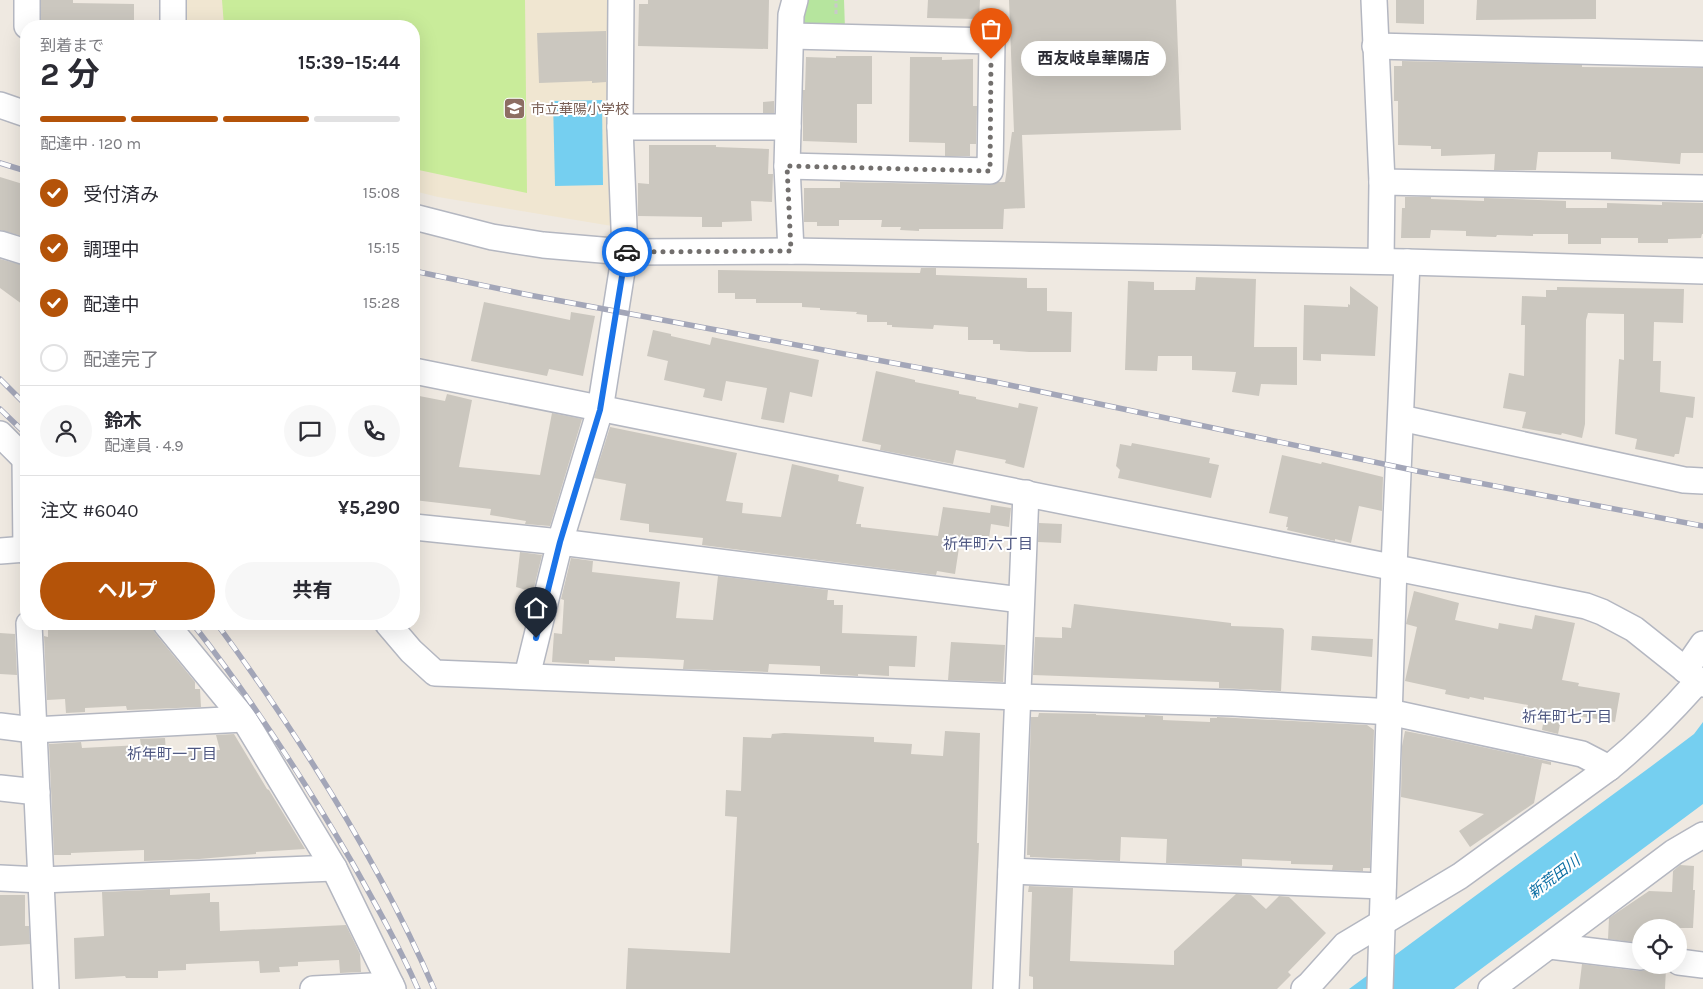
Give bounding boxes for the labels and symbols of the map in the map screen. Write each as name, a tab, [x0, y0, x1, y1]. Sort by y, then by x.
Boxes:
pin	[970, 8, 1012, 59]
callout: 西友岐阜華陽店	[1021, 42, 1166, 76]
school or university icon: 市立華陽小学校	[503, 97, 527, 121]
place label: 市立華陽小学校	[531, 101, 629, 118]
courier	[602, 227, 652, 277]
district label: 祈年町六丁目	[943, 535, 1033, 553]
pin	[515, 587, 557, 638]
district label: 祈年町七丁目	[1522, 708, 1612, 726]
district label: 祈年町一丁目	[127, 745, 217, 763]
water label: 新荒田川	[1525, 851, 1585, 902]

